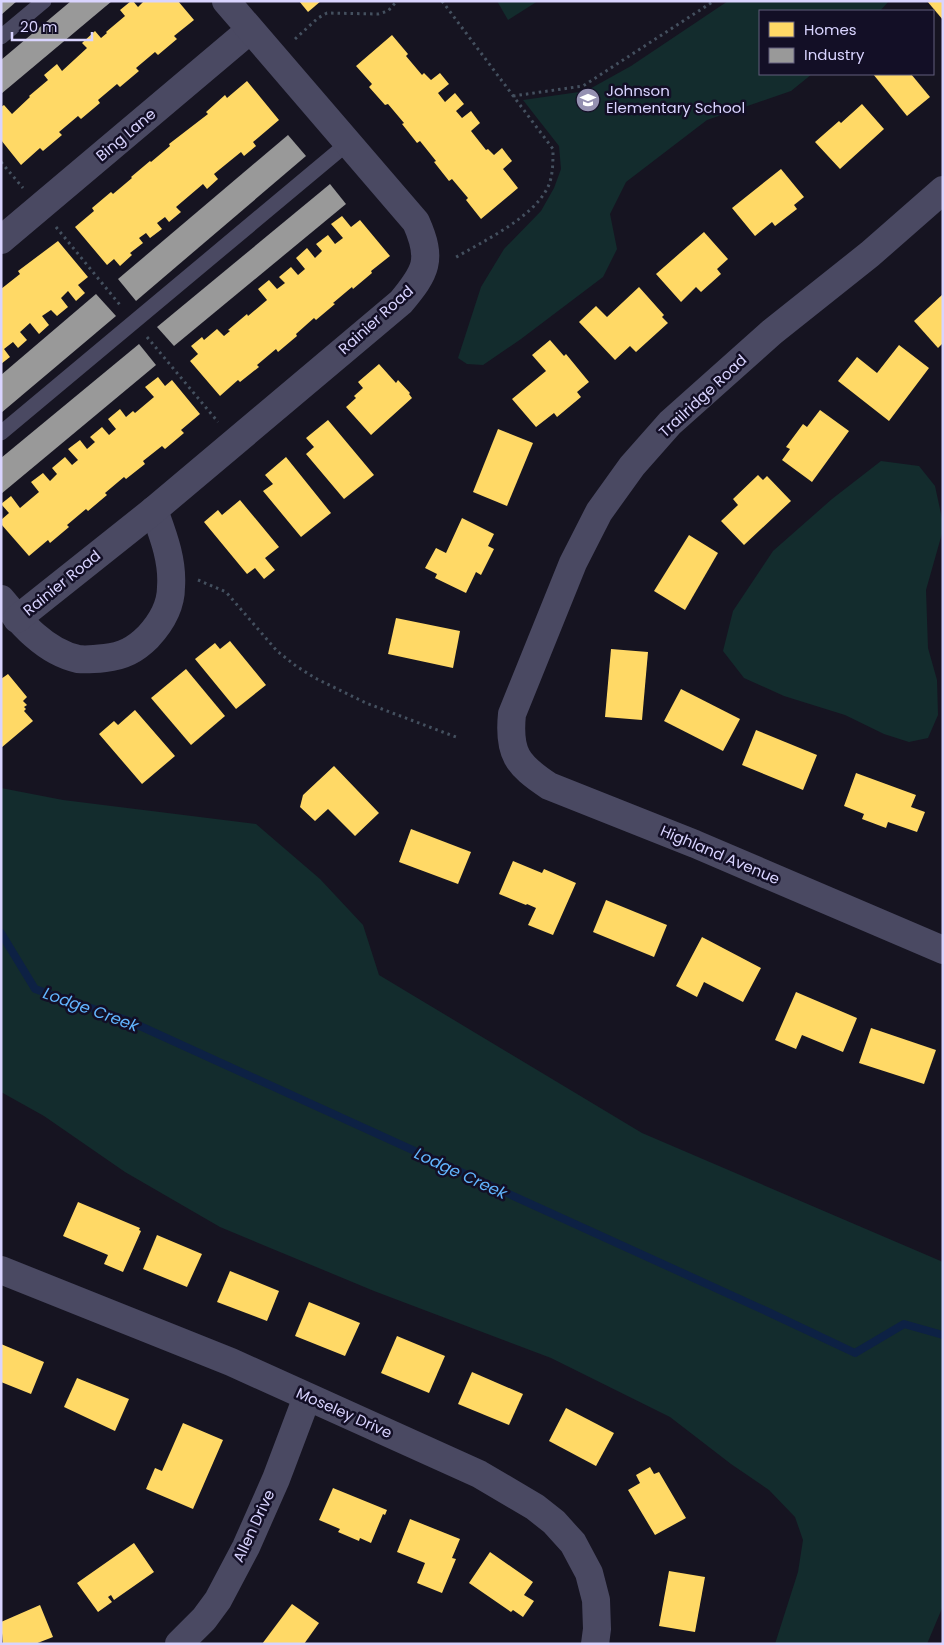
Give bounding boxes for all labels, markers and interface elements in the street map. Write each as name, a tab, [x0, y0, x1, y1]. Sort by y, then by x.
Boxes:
scale bar	[12, 10, 92, 42]
legend	[759, 10, 934, 75]
text: 20 m	[20, 16, 58, 37]
text: Homes	[804, 19, 857, 40]
text: Industry	[804, 44, 865, 65]
place label: Johnson Elementary School	[606, 80, 745, 118]
school or university icon: Johnson Elementary School	[575, 87, 601, 113]
street label: Bing Lane	[91, 103, 160, 166]
street label: Rainier Road	[334, 280, 418, 359]
street label: Trailridge Road	[654, 349, 751, 442]
street label: Rainier Road	[18, 545, 105, 620]
street label: Highland Avenue	[657, 820, 783, 889]
water label: Lodge Creek	[40, 982, 142, 1038]
water label: Lodge Creek	[411, 1142, 512, 1205]
street label: Moseley Drive	[293, 1382, 395, 1443]
street label: Allen Drive	[228, 1486, 280, 1566]

